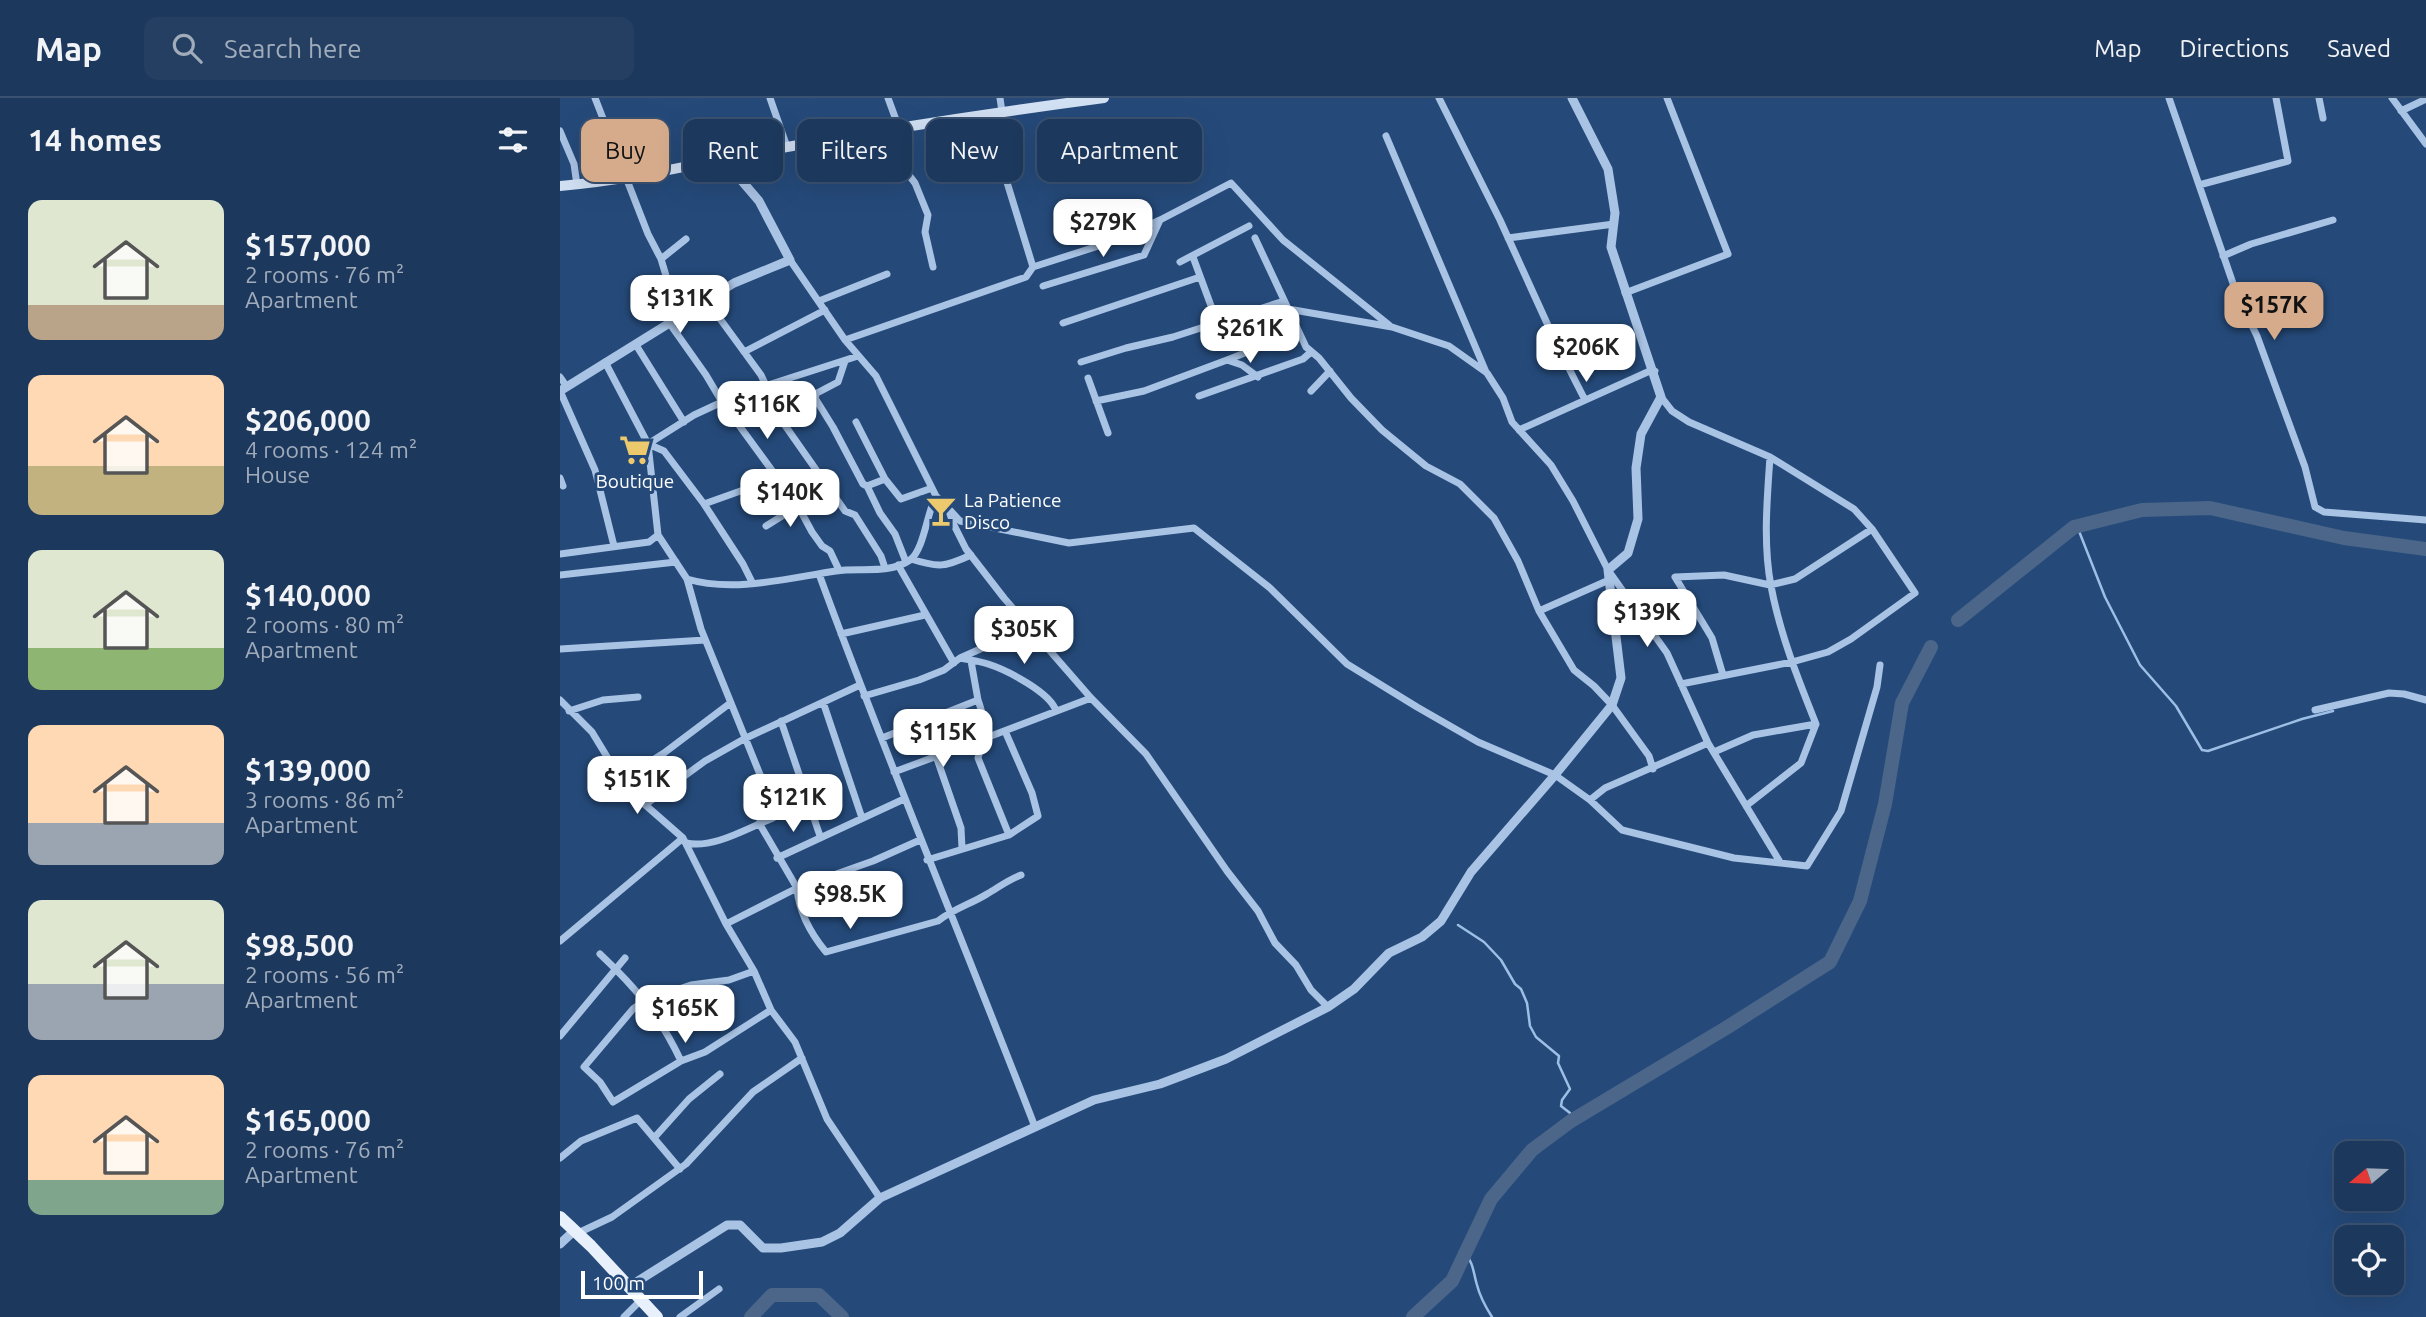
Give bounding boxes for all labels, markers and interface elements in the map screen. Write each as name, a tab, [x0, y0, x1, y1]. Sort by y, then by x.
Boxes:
search box	[144, 17, 634, 80]
icon: search	[168, 29, 206, 67]
text: Map	[35, 30, 102, 67]
text: Search here	[224, 34, 362, 63]
text: Map	[2094, 35, 2141, 62]
text: Directions	[2179, 35, 2289, 62]
text: Saved	[2327, 35, 2391, 62]
chip: Buy	[581, 119, 669, 182]
chip: Rent	[683, 119, 783, 182]
chip: Filters	[797, 119, 912, 182]
chip: New	[926, 119, 1023, 182]
chip: Apartment	[1037, 119, 1202, 182]
icon: filters	[494, 121, 532, 159]
text: 14 homes	[28, 123, 162, 157]
pin: $279K	[1054, 200, 1152, 259]
text: $279K	[1069, 209, 1137, 234]
icon: home	[84, 228, 168, 312]
text: $157,000	[245, 228, 371, 262]
text: 2 rooms · 76 m²	[245, 262, 404, 287]
pin: $131K	[631, 275, 729, 335]
pin: $157K	[2225, 282, 2323, 342]
text: $131K	[646, 285, 714, 310]
text: Apartment	[245, 287, 358, 312]
text: $157K	[2240, 292, 2308, 317]
pin: $261K	[1201, 306, 1299, 365]
text: $261K	[1216, 315, 1284, 340]
pin: $206K	[1537, 324, 1635, 384]
text: $206K	[1552, 334, 1620, 359]
pin: $116K	[718, 382, 816, 441]
text: $116K	[733, 391, 801, 416]
icon: home	[84, 403, 168, 487]
text: $206,000	[245, 403, 371, 437]
supermarket icon: Boutique	[618, 433, 652, 467]
text: 4 rooms · 124 m²	[245, 437, 417, 462]
text: House	[245, 462, 310, 487]
place label: Boutique	[596, 470, 674, 492]
pin: $140K	[741, 470, 839, 529]
text: $140K	[756, 479, 824, 504]
place label: La Patience Disco	[964, 489, 1061, 533]
bar icon: La Patience Disco	[924, 494, 958, 528]
icon: home	[84, 578, 168, 662]
text: $140,000	[245, 578, 371, 612]
pin: $139K	[1598, 589, 1696, 649]
text: $139K	[1613, 599, 1681, 624]
pin: $305K	[975, 606, 1073, 666]
text: 2 rooms · 80 m²	[245, 612, 404, 637]
text: $305K	[990, 616, 1058, 641]
text: Apartment	[245, 637, 358, 662]
pin: $115K	[894, 710, 992, 769]
text: $115K	[909, 719, 977, 744]
icon: home	[84, 753, 168, 837]
text: $139,000	[245, 753, 371, 787]
pin: $151K	[588, 756, 686, 816]
text: $151K	[603, 766, 671, 791]
pin: $121K	[744, 774, 842, 834]
text: $121K	[759, 784, 827, 809]
text: 3 rooms · 86 m²	[245, 787, 404, 812]
text: Apartment	[245, 812, 358, 837]
pin: $98.5K	[793, 872, 907, 931]
text: $98.5K	[814, 881, 886, 906]
icon: home	[84, 928, 168, 1012]
text: $98,500	[245, 928, 354, 962]
text: 2 rooms · 56 m²	[245, 962, 404, 987]
pin: $165K	[636, 986, 734, 1045]
text: Apartment	[245, 987, 358, 1012]
text: $165K	[651, 995, 719, 1020]
icon: home	[84, 1103, 168, 1187]
text: $165,000	[245, 1103, 371, 1137]
text: 2 rooms · 76 m²	[245, 1137, 404, 1162]
north arrow	[2334, 1141, 2404, 1211]
map controls	[2334, 1141, 2404, 1295]
text: Apartment	[245, 1162, 358, 1187]
button: locate	[2334, 1225, 2404, 1295]
scale bar	[581, 1268, 704, 1300]
text: 100 m	[592, 1272, 645, 1294]

